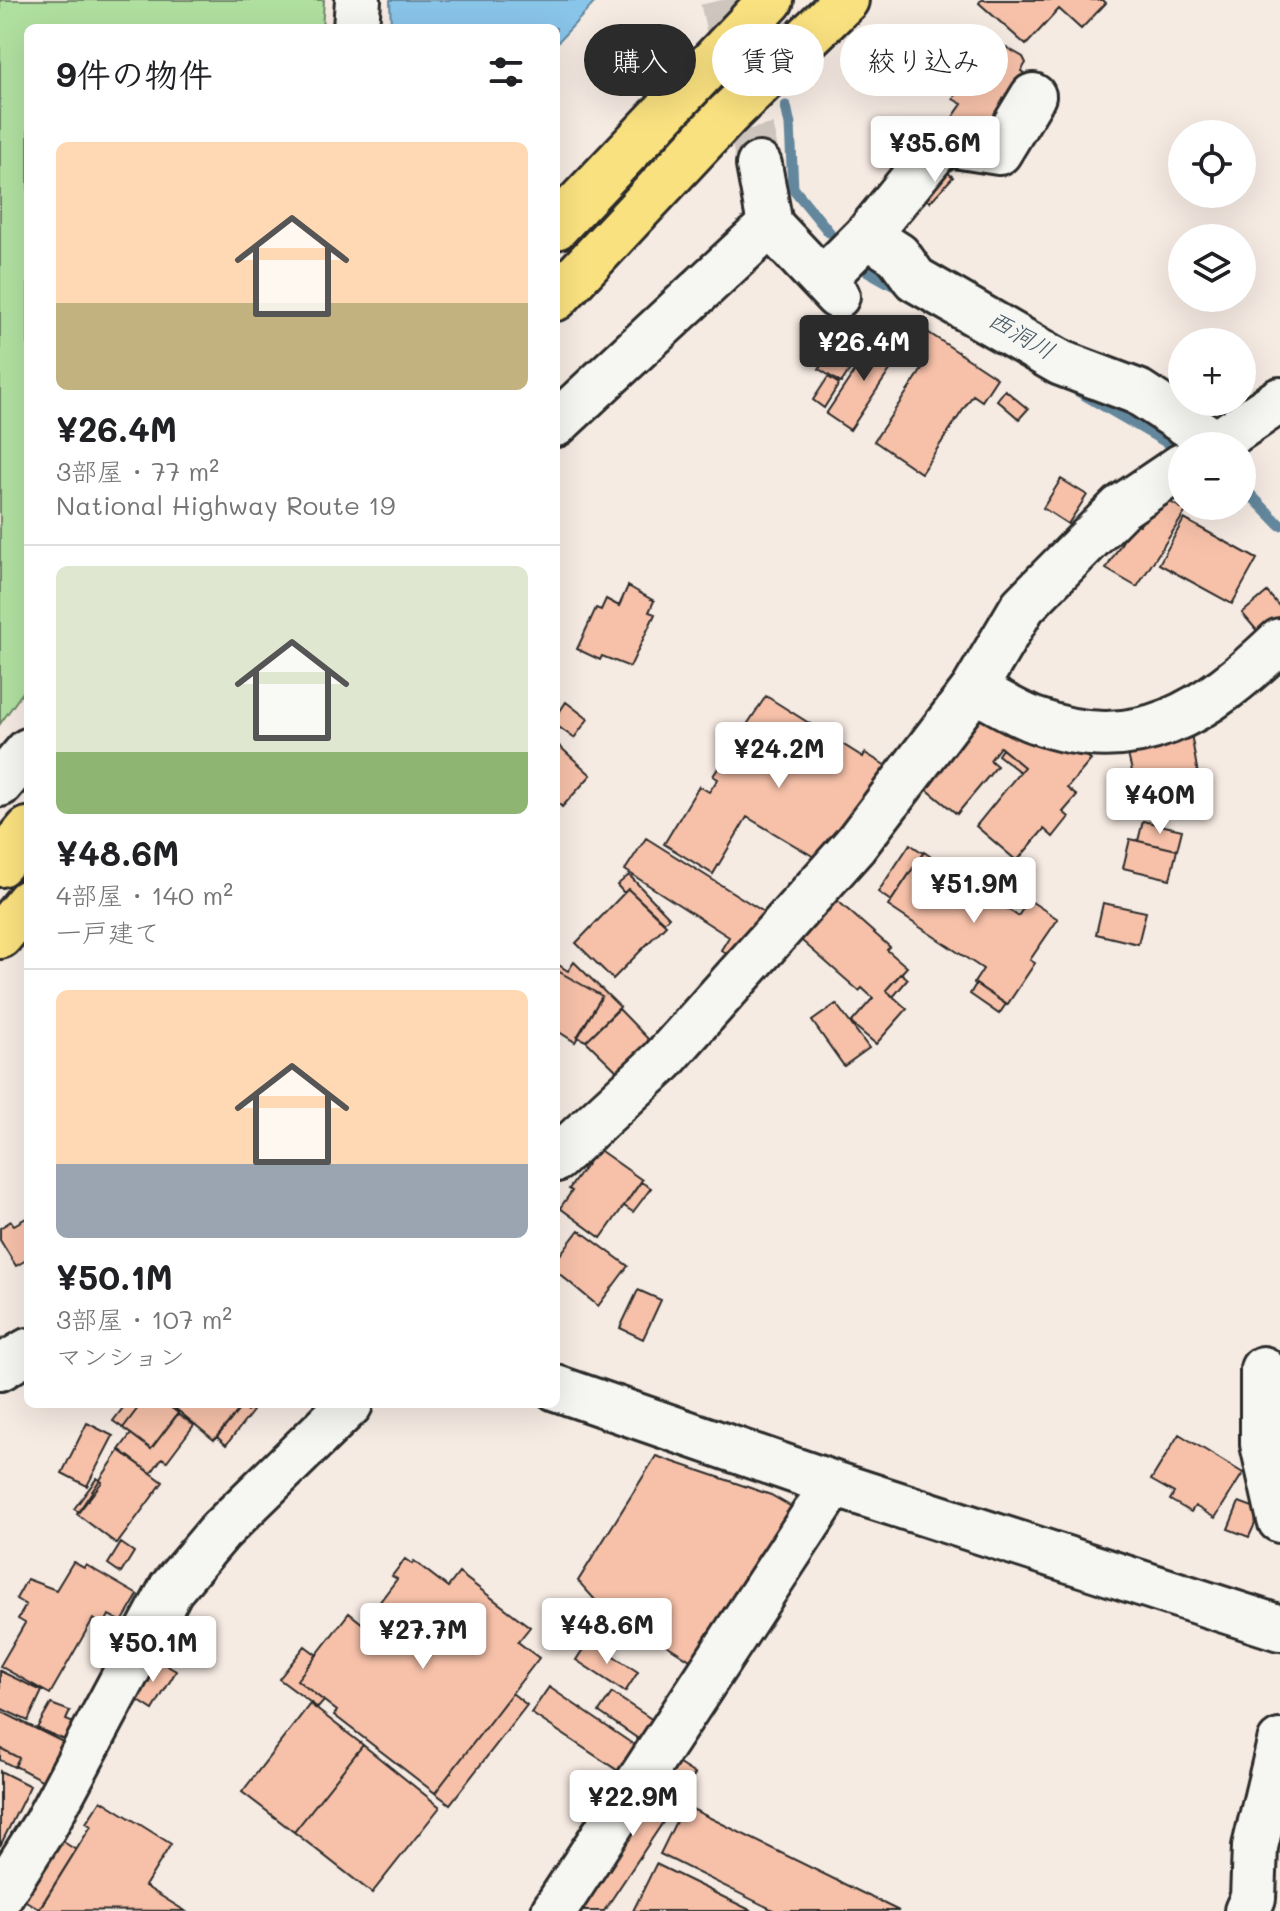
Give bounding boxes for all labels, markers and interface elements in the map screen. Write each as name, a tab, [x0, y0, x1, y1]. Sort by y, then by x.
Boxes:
chip: 購入	[584, 24, 696, 96]
chip: 賃貸	[712, 24, 824, 96]
chip: 絞り込み	[840, 24, 1008, 96]
icon: filters	[484, 50, 528, 94]
text: 9件の物件	[56, 51, 212, 96]
pin: ¥35.6M	[870, 116, 1000, 184]
map controls	[1168, 120, 1256, 520]
button: locate	[1168, 120, 1256, 208]
text: ¥35.6M	[889, 125, 981, 159]
icon: home	[220, 194, 364, 338]
button: layers	[1168, 224, 1256, 312]
water label: 西洞川	[983, 303, 1061, 365]
pin: ¥26.4M	[799, 315, 929, 383]
text: ¥26.4M	[818, 324, 910, 358]
button: +	[1168, 328, 1256, 416]
text: ¥26.4M	[56, 406, 177, 451]
button: −	[1168, 432, 1256, 520]
text: 3部屋 · 77 m²	[56, 454, 219, 488]
text: National Highway Route 19	[56, 488, 395, 522]
icon: home	[220, 618, 364, 762]
pin: ¥24.2M	[714, 722, 844, 790]
text: ¥24.2M	[733, 731, 825, 765]
pin: ¥40M	[1113, 768, 1207, 836]
text: ¥40M	[1124, 777, 1196, 811]
text: ¥48.6M	[56, 830, 179, 875]
pin: ¥51.9M	[909, 857, 1039, 925]
text: ¥51.9M	[930, 866, 1018, 900]
text: 4部屋 · 140 m²	[56, 878, 233, 912]
text: 一戸建て	[56, 915, 160, 949]
icon: home	[220, 1042, 364, 1186]
text: ¥50.1M	[56, 1254, 173, 1299]
text: 3部屋 · 107 m²	[56, 1302, 232, 1336]
text: マンション	[56, 1339, 185, 1373]
pin: ¥48.6M	[542, 1598, 672, 1666]
pin: ¥27.7M	[358, 1603, 488, 1671]
text: ¥48.6M	[560, 1607, 654, 1641]
text: ¥27.7M	[378, 1612, 468, 1646]
pin: ¥50.1M	[88, 1616, 218, 1684]
text: ¥50.1M	[108, 1625, 198, 1659]
pin: ¥22.9M	[568, 1770, 698, 1838]
text: ¥22.9M	[588, 1779, 678, 1813]

